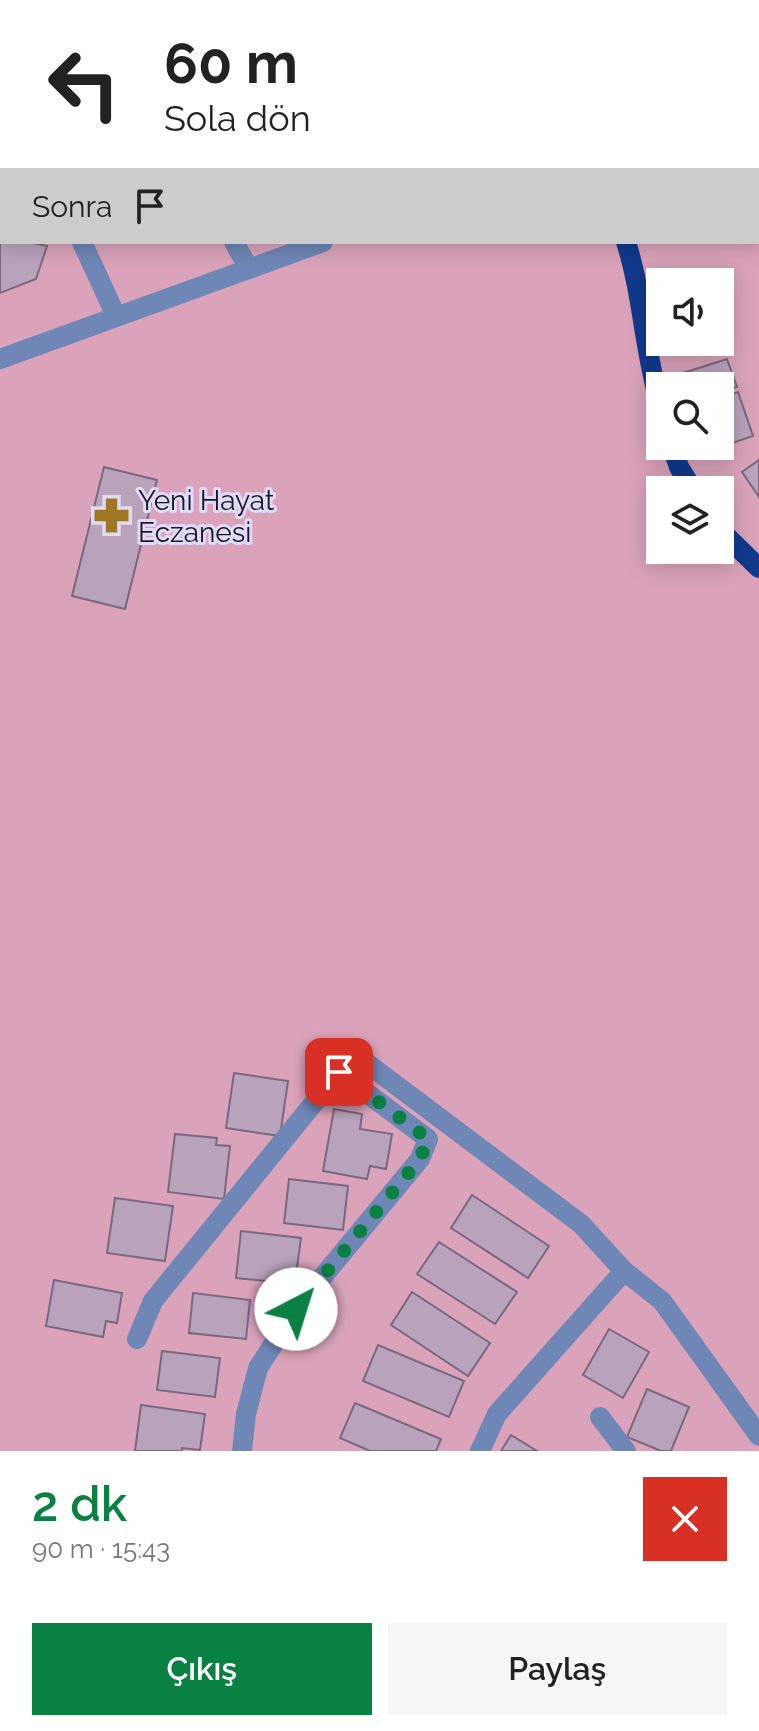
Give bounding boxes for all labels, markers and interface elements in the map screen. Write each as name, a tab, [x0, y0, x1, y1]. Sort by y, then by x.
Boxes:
text: 60 m	[164, 30, 298, 96]
icon: left	[32, 32, 136, 136]
text: Sola dön	[164, 97, 311, 139]
icon: arrive	[128, 184, 172, 228]
text: Sonra	[32, 189, 112, 224]
map controls	[646, 268, 734, 564]
button: sound	[646, 268, 734, 356]
button: search	[646, 372, 734, 460]
button: layers	[646, 476, 734, 564]
place label: Yeni Hayat Eczanesi	[138, 484, 275, 549]
pharmacy icon: Yeni Hayat Eczanesi	[93, 497, 131, 535]
pin	[305, 1038, 373, 1106]
icon: arrive	[317, 1050, 361, 1094]
position arrow	[254, 1267, 338, 1351]
text: 2 dk	[32, 1476, 127, 1532]
button: close	[643, 1477, 727, 1561]
text: 90 m · 15:43	[32, 1534, 170, 1564]
button: Çıkış	[32, 1623, 372, 1715]
button: Paylaş	[388, 1623, 727, 1715]

